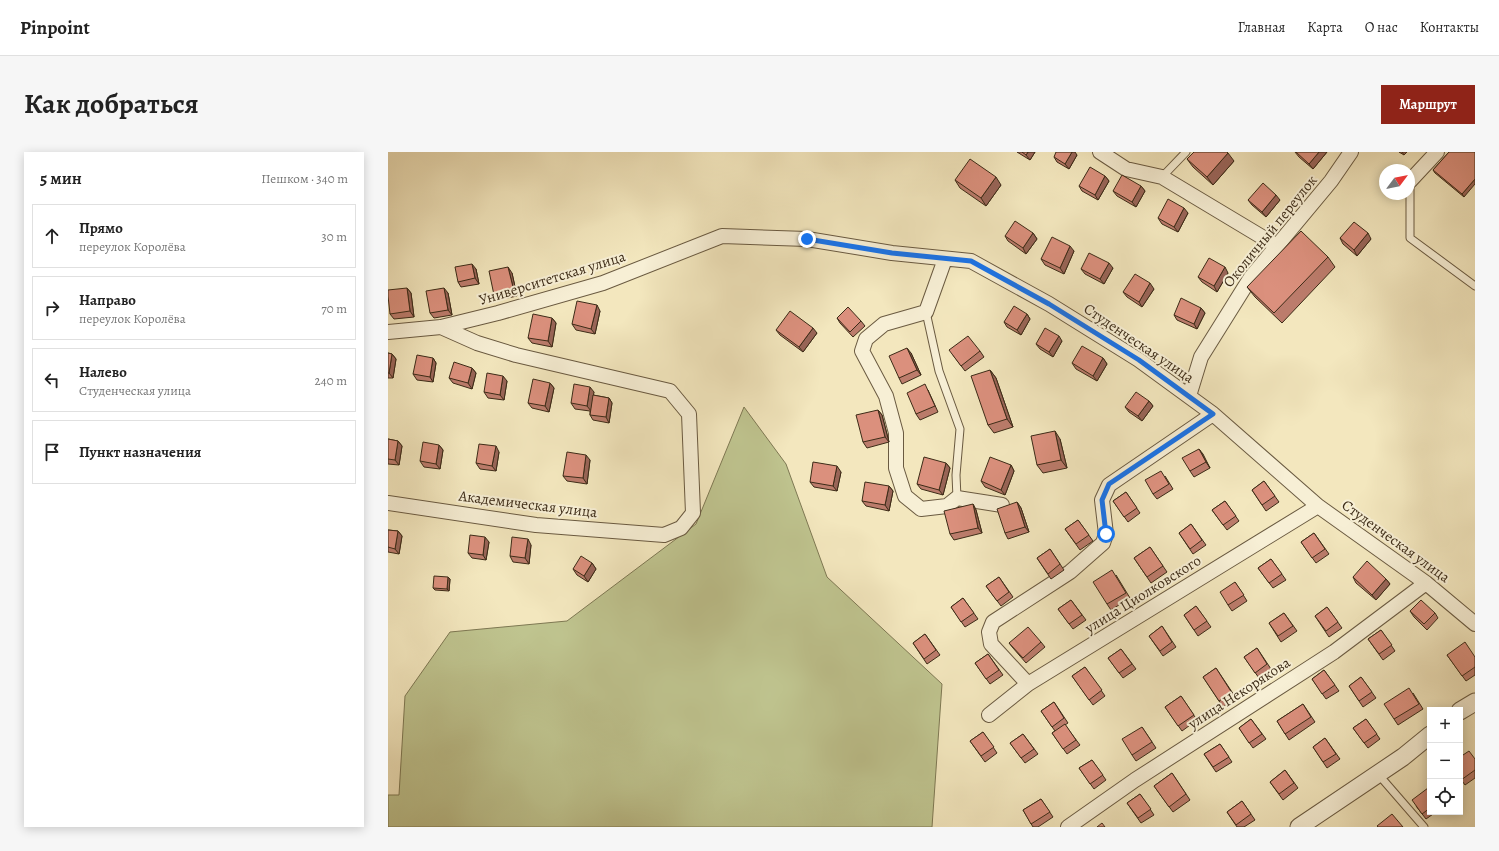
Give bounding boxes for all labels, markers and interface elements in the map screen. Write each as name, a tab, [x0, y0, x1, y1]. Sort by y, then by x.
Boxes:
text: Pinpoint	[20, 15, 90, 41]
text: Главная	[1238, 18, 1285, 37]
text: Карта	[1307, 18, 1343, 37]
text: О нас	[1365, 18, 1398, 37]
text: Контакты	[1420, 18, 1479, 37]
text: Как добраться	[24, 85, 199, 123]
button: Маршрут	[1381, 85, 1475, 124]
north arrow	[1379, 164, 1415, 200]
text: 5 мин	[40, 167, 82, 190]
text: Пешком · 340 m	[261, 170, 348, 187]
street label: Околичный переулок	[1218, 170, 1322, 291]
text: Прямо	[79, 218, 123, 238]
icon: ahead	[41, 225, 63, 247]
text: 30 m	[321, 228, 347, 245]
route end	[798, 230, 816, 248]
text: переулок Королёва	[79, 238, 186, 255]
street label: Университетская улица	[476, 246, 628, 310]
text: Направо	[79, 290, 136, 310]
icon: right	[41, 297, 63, 319]
street label: Студенческая улица	[1080, 299, 1198, 387]
text: 70 m	[321, 300, 347, 317]
text: переулок Королёва	[79, 310, 186, 327]
text: Налево	[79, 362, 127, 382]
icon: left	[41, 369, 63, 391]
text: 240 m	[315, 372, 347, 389]
text: Студенческая улица	[79, 382, 191, 399]
icon: arrive	[41, 441, 63, 463]
text: Пункт назначения	[79, 442, 201, 462]
street label: Академическая улица	[457, 485, 598, 522]
street label: Студенческая улица	[1338, 495, 1454, 587]
route start	[1097, 525, 1115, 543]
street label: улица Циолковского	[1080, 550, 1205, 638]
street label: улица Некорякова	[1183, 652, 1294, 734]
map controls	[1427, 707, 1463, 815]
button: +	[1427, 707, 1463, 743]
button: −	[1427, 743, 1463, 779]
button: locate	[1427, 779, 1463, 815]

